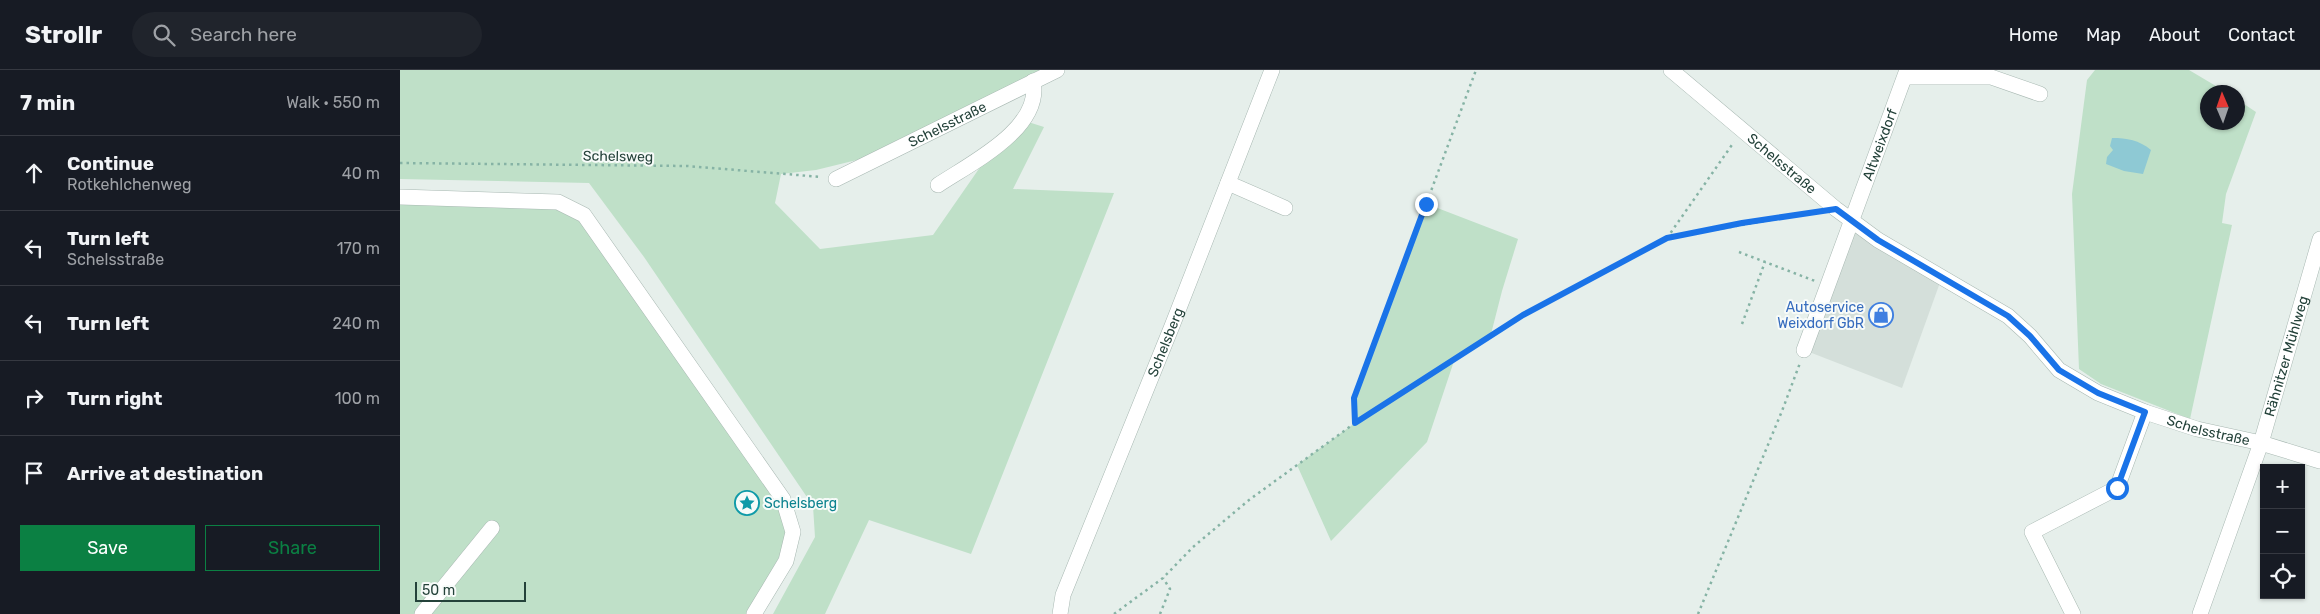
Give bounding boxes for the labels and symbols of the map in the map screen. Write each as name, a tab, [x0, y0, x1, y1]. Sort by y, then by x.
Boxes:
north arrow	[2200, 85, 2245, 130]
street label: Schelsstraße	[906, 98, 989, 151]
street label: Altweixdorf	[1859, 106, 1901, 183]
street label: Schelsstraße	[1744, 130, 1820, 198]
street label: Schelsweg	[583, 147, 653, 166]
route end	[1415, 193, 1438, 216]
street label: Rähnitzer Mühlweg	[2261, 294, 2312, 419]
place label: Autoservice Weixdorf GbR	[1777, 299, 1864, 332]
shop icon: Autoservice Weixdorf GbR	[1868, 302, 1894, 328]
street label: Schelsberg	[1144, 305, 1187, 379]
street label: Schelsstraße	[2165, 412, 2252, 449]
route start	[2106, 477, 2129, 500]
place icon: Schelsberg	[734, 490, 760, 516]
place label: Schelsberg	[764, 495, 837, 512]
scale bar	[415, 579, 526, 602]

